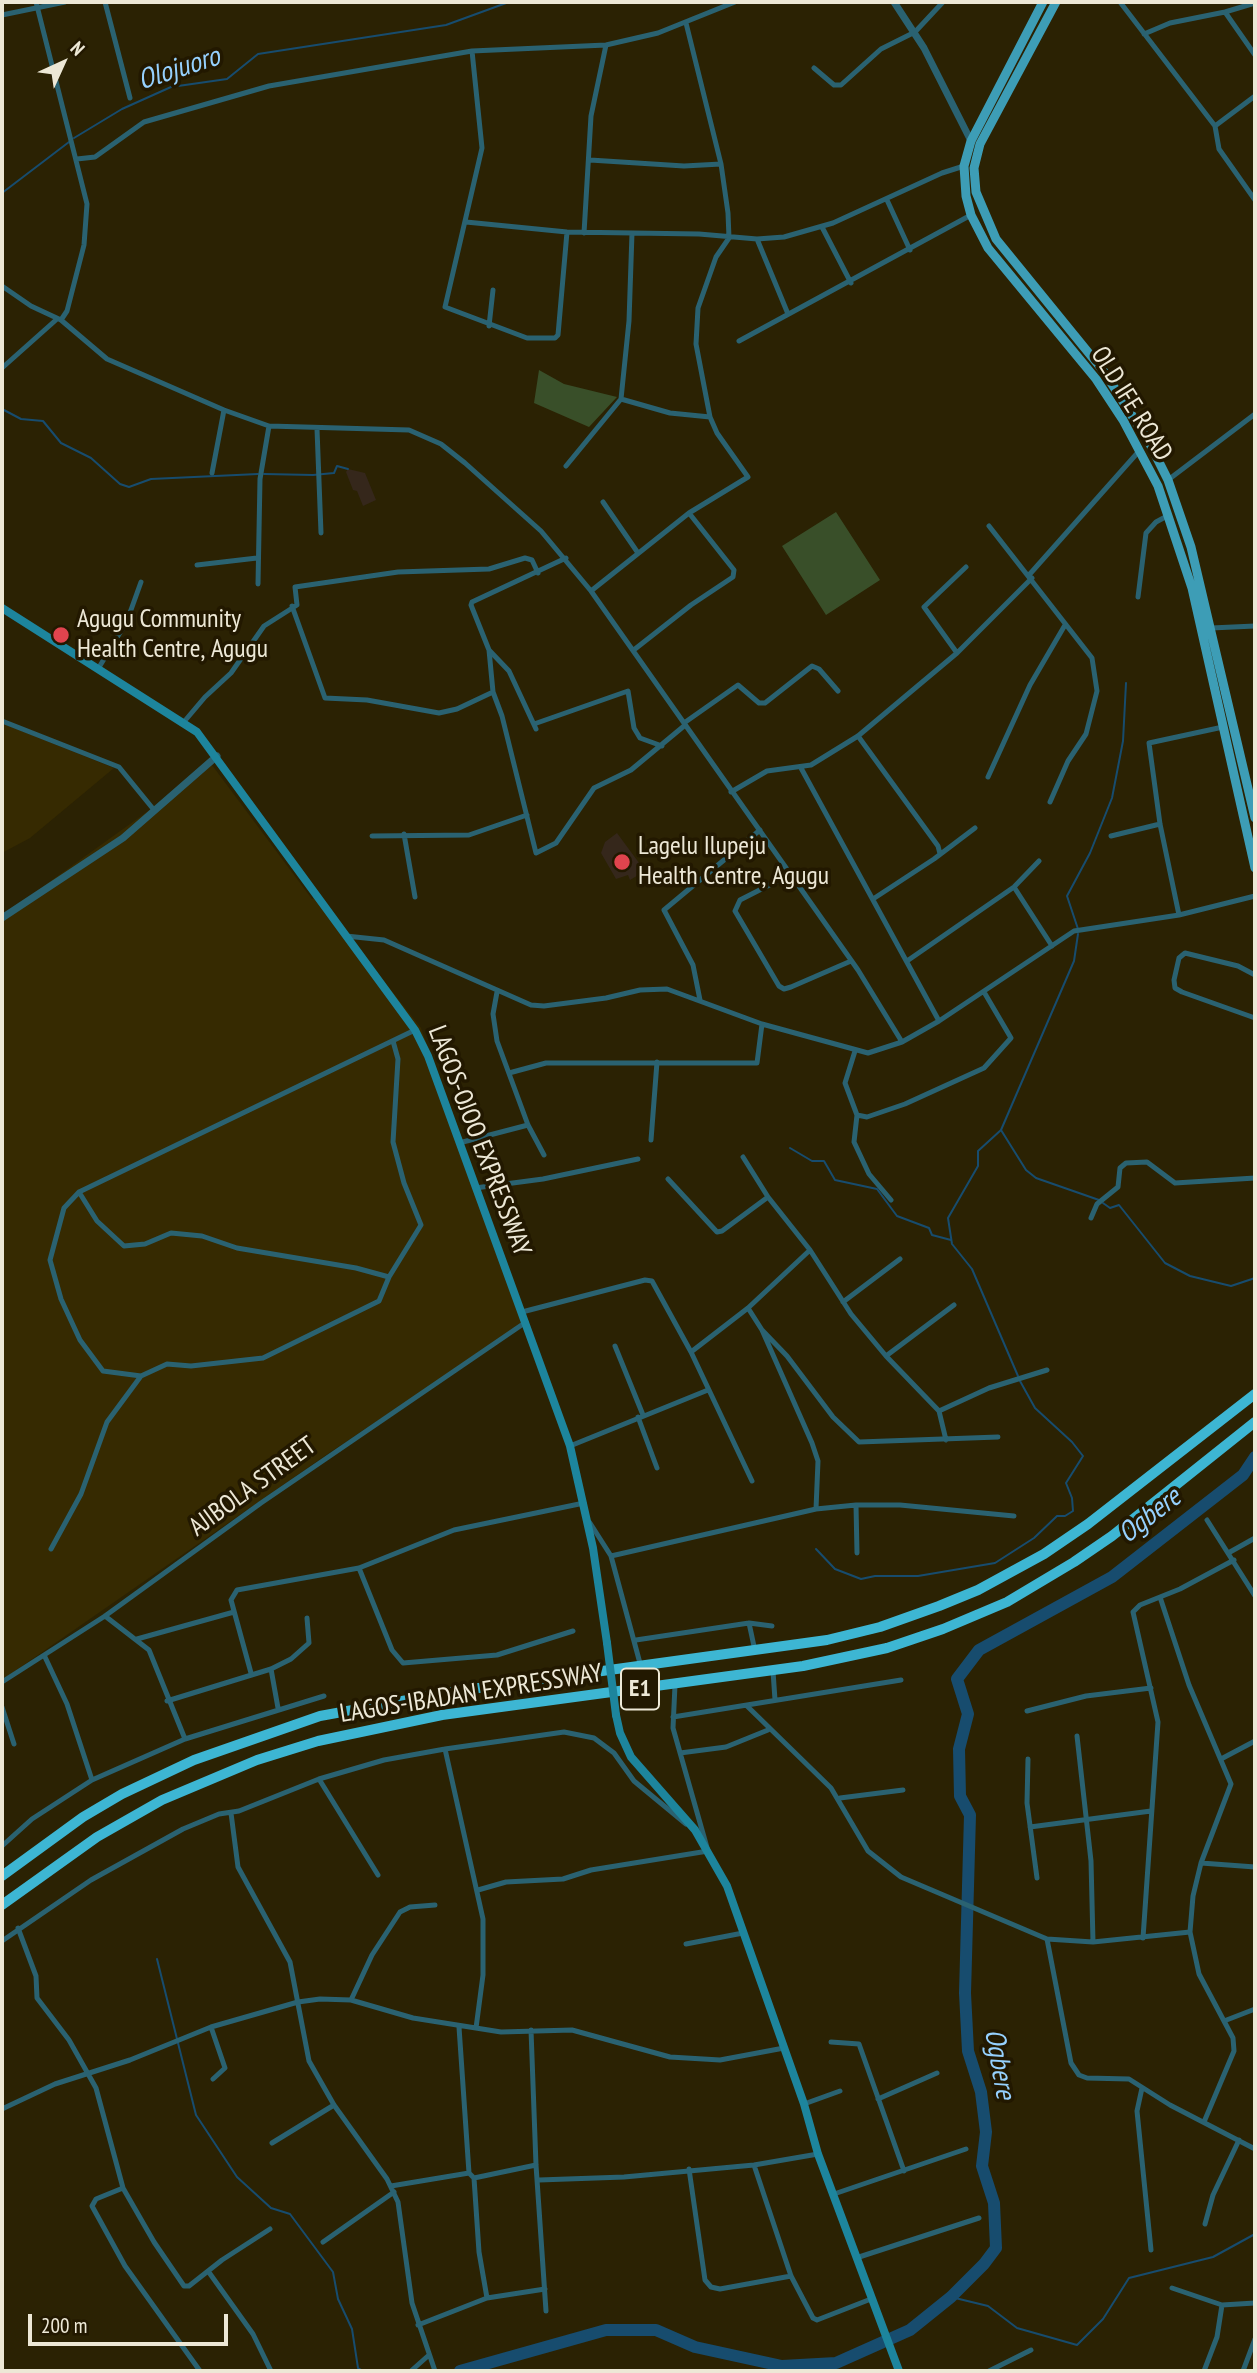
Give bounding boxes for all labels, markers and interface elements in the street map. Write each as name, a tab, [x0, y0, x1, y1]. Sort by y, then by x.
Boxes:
north arrow	[28, 28, 98, 98]
text: N	[66, 36, 90, 60]
water label: Olojuoro	[134, 40, 224, 98]
street label: OLD IFE ROAD	[1084, 341, 1178, 467]
place label: Agugu Community Health Centre, Agugu	[77, 604, 268, 666]
marker: Agugu Community Health Centre, Agugu	[51, 625, 71, 645]
place label: Lagelu Ilupeju Health Centre, Agugu	[638, 831, 829, 892]
marker: Lagelu Ilupeju Health Centre, Agugu	[612, 852, 632, 872]
street label: LAGOS-OJOO EXPRESSWAY	[421, 1021, 537, 1261]
street label: AJIBOLA STREET	[184, 1431, 322, 1543]
water label: Ogbere	[1112, 1481, 1188, 1551]
street label: LAGOS-IBADAN EXPRESSWAY	[338, 1658, 604, 1730]
road number: E1	[621, 1668, 659, 1709]
water label: Ogbere	[976, 2026, 1022, 2102]
scale bar	[32, 2300, 231, 2344]
text: 200 m	[41, 2312, 87, 2339]

